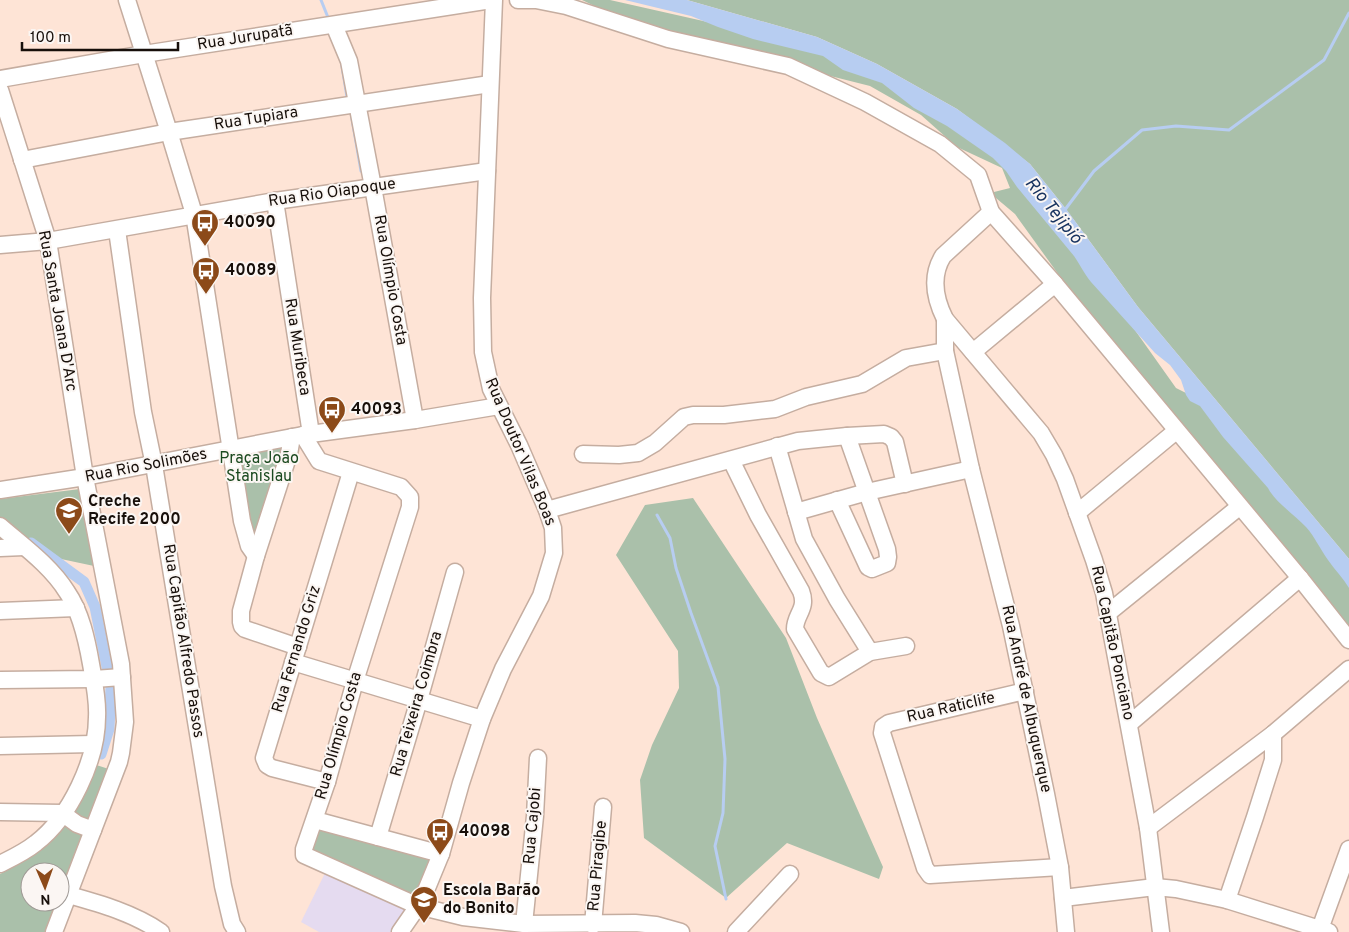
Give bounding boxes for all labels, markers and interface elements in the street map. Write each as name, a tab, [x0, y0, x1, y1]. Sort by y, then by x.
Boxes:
scale bar	[22, 20, 179, 52]
street label: Rua Jurupatã	[196, 21, 294, 55]
text: 100 m	[30, 29, 71, 48]
street label: Rua Tupiara	[212, 102, 300, 136]
water label: Rio Tejipió	[1019, 173, 1088, 250]
street label: Rua Rio Oiapoque	[267, 174, 397, 212]
bus stop icon: 40090	[190, 208, 220, 247]
place label: 40090	[224, 213, 276, 233]
street label: Rua Olímpio Costa	[369, 213, 411, 347]
street label: Rua Santa Joana D'Arc	[33, 229, 81, 393]
bus stop icon: 40089	[191, 256, 221, 295]
place label: 40089	[225, 261, 276, 281]
street label: Rua Muribeca	[279, 297, 315, 397]
street label: Rua Doutor Vilas Boas	[480, 375, 560, 529]
bus stop icon: 40093	[317, 395, 347, 434]
place label: 40093	[351, 400, 402, 420]
street label: Rua Rio Solimões	[83, 444, 209, 488]
park label: Praça João Stanislau	[219, 449, 299, 487]
place label: Creche Recife 2000	[88, 492, 181, 530]
school or university icon: Creche Recife 2000	[54, 496, 84, 535]
street label: Rua Capitão Alfredo Passos	[158, 543, 208, 739]
street label: Rua Capitão Ponciano	[1086, 564, 1138, 722]
street label: Rua Fernando Griz	[268, 583, 326, 715]
street label: Rua André de Albuquerque	[996, 603, 1056, 795]
street label: Rua Teixeira Coimbra	[387, 629, 447, 779]
street label: Rua Olímpio Costa	[311, 670, 367, 802]
street label: Rua Raticlife	[905, 688, 997, 728]
street label: Rua Cajobi	[520, 787, 546, 865]
bus stop icon: 40098	[425, 817, 455, 856]
street label: Rua Piragibe	[584, 820, 612, 912]
place label: 40098	[459, 822, 510, 842]
north arrow	[20, 862, 70, 912]
place label: Escola Barão do Bonito	[443, 881, 540, 919]
school or university icon: Escola Barão do Bonito	[409, 885, 439, 924]
text: N	[40, 890, 51, 907]

